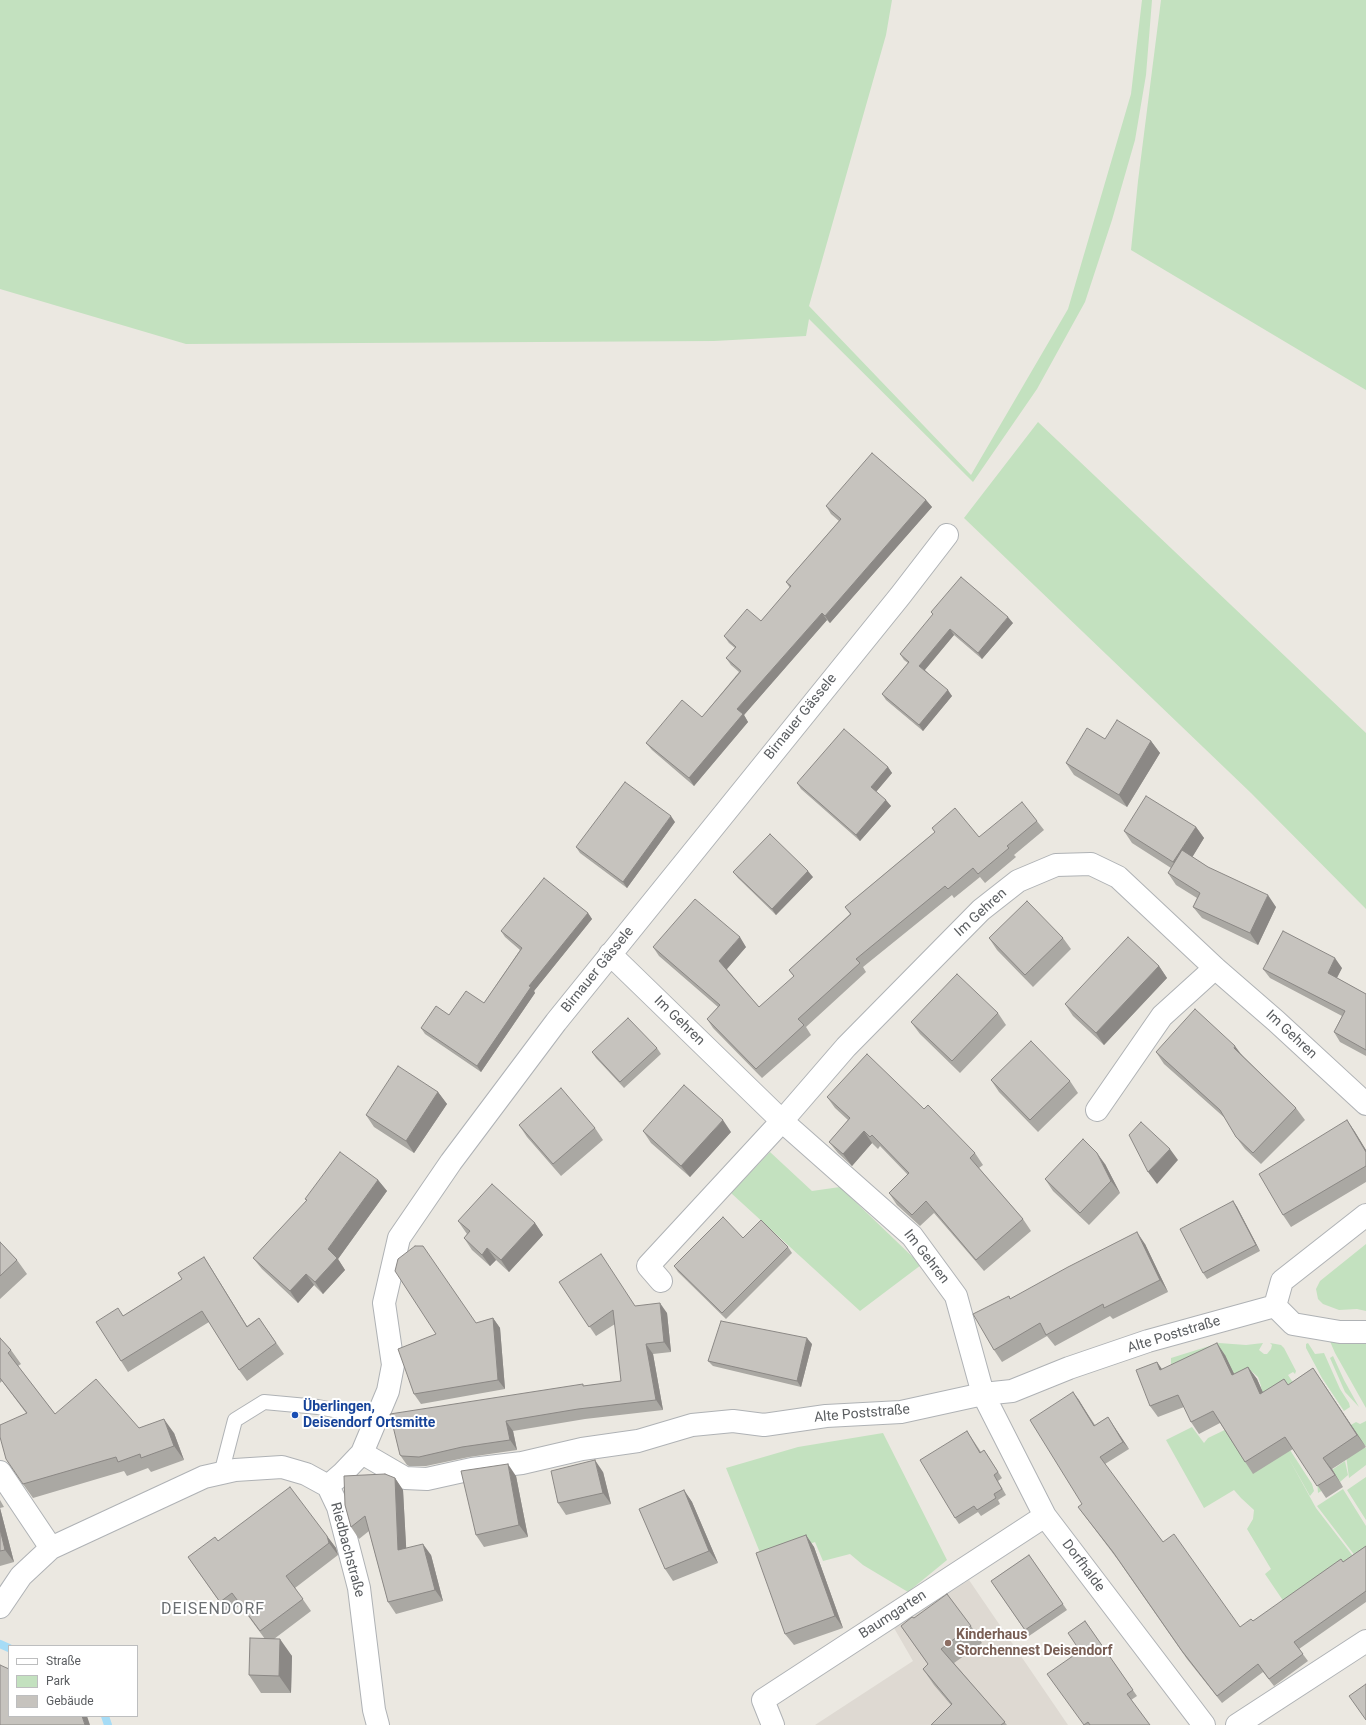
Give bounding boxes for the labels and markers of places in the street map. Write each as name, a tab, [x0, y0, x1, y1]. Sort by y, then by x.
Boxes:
place label: Überlingen, Deisendorf Ortsmitte	[303, 1399, 435, 1432]
marker: Überlingen, Deisendorf Ortsmitte	[290, 1410, 300, 1420]
place label: Kinderhaus Storchennest Deisendorf	[956, 1627, 1112, 1660]
marker: Kinderhaus Storchennest Deisendorf	[943, 1638, 953, 1648]

